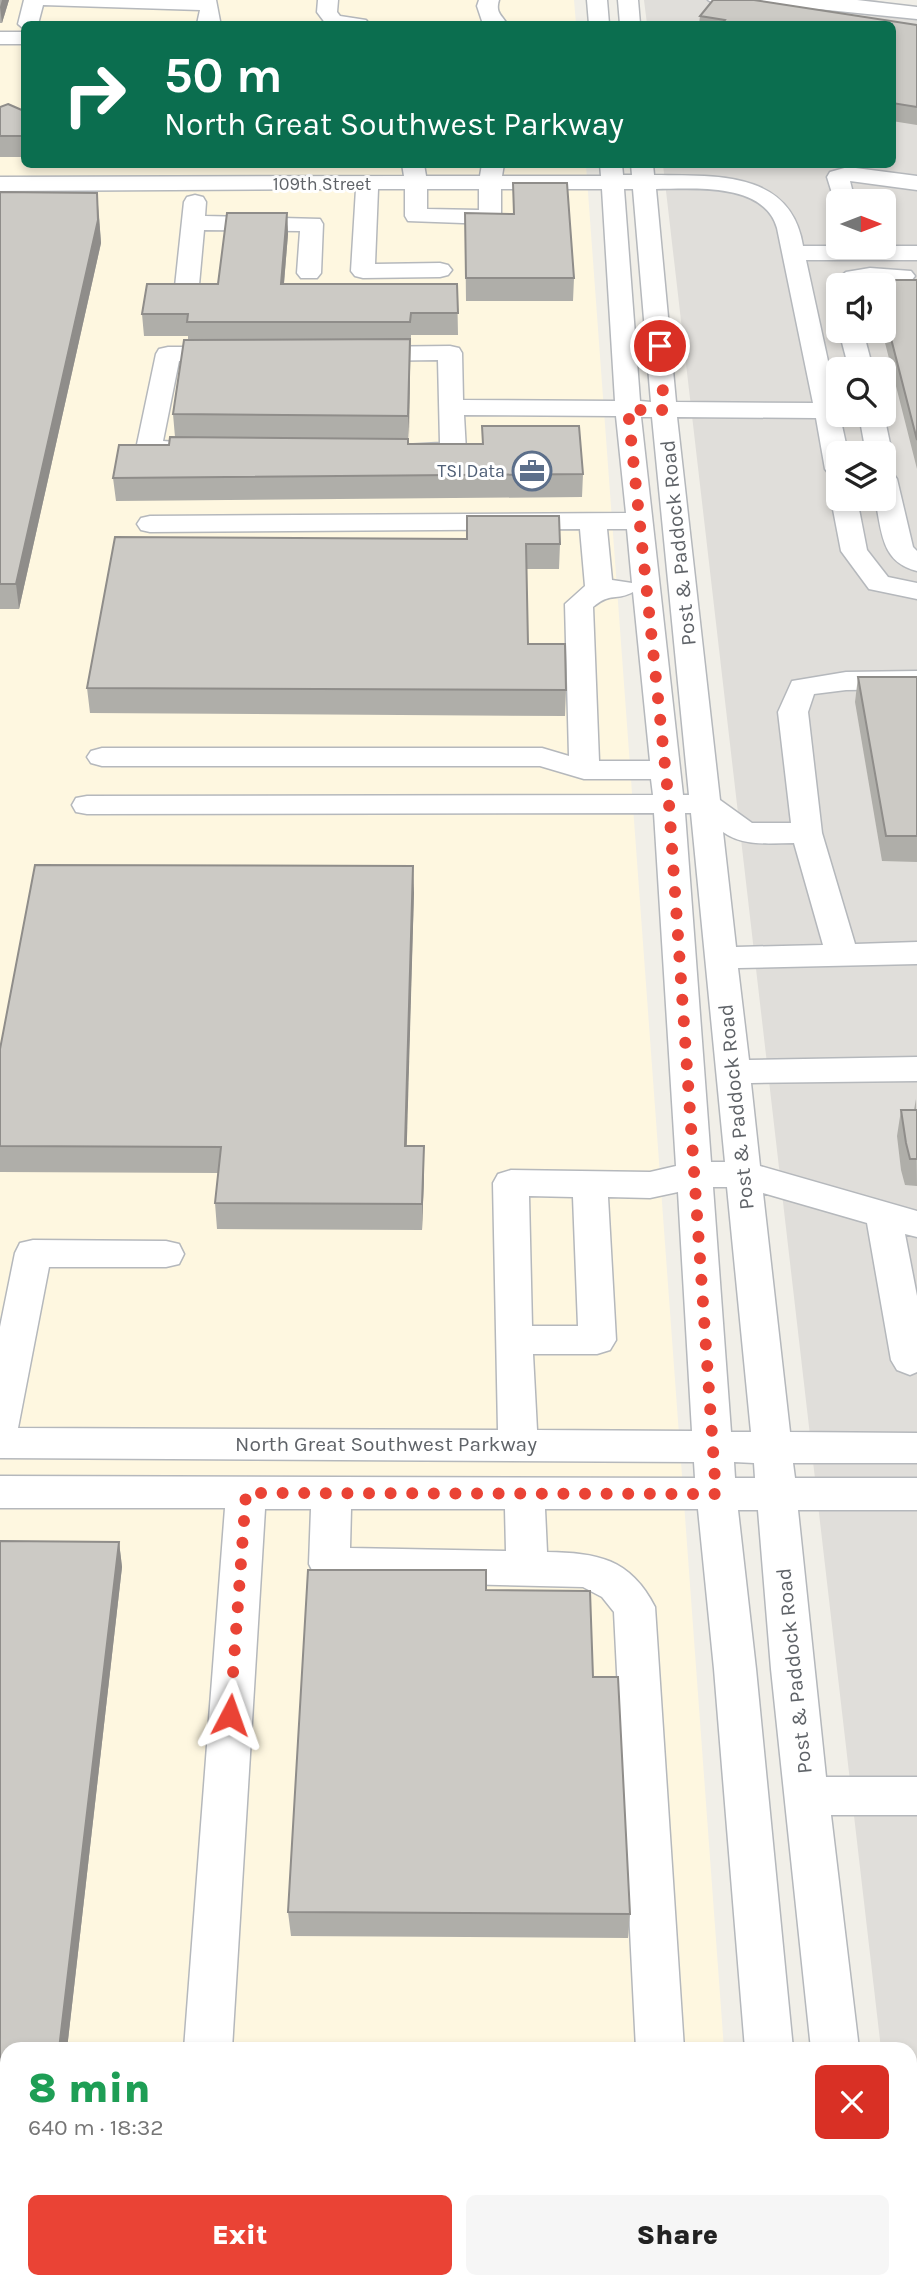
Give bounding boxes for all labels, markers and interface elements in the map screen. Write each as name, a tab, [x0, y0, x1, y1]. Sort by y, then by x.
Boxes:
text: 50 m	[164, 47, 282, 104]
icon: right	[49, 49, 140, 140]
text: North Great Southwest Parkway	[164, 106, 624, 143]
street label: 109th Street	[273, 173, 371, 195]
north arrow	[826, 189, 896, 259]
map controls	[826, 189, 896, 511]
button: sound	[826, 273, 896, 343]
pin	[630, 316, 690, 376]
icon: arrive	[641, 327, 679, 365]
button: search	[826, 357, 896, 427]
street label: Post & Paddock Road	[655, 439, 701, 647]
button: layers	[826, 441, 896, 511]
office icon: TSI Data	[511, 450, 553, 492]
place label: TSI Data	[437, 460, 505, 482]
street label: Post & Paddock Road	[713, 1003, 759, 1211]
street label: North Great Southwest Parkway	[235, 1432, 537, 1456]
street label: Post & Paddock Road	[771, 1567, 817, 1775]
position arrow	[193, 1678, 267, 1752]
text: 8 min	[28, 2063, 150, 2113]
button: close	[815, 2065, 889, 2139]
text: 640 m · 18:32	[28, 2114, 164, 2141]
button: Exit	[28, 2195, 452, 2275]
button: Share	[466, 2195, 889, 2275]

